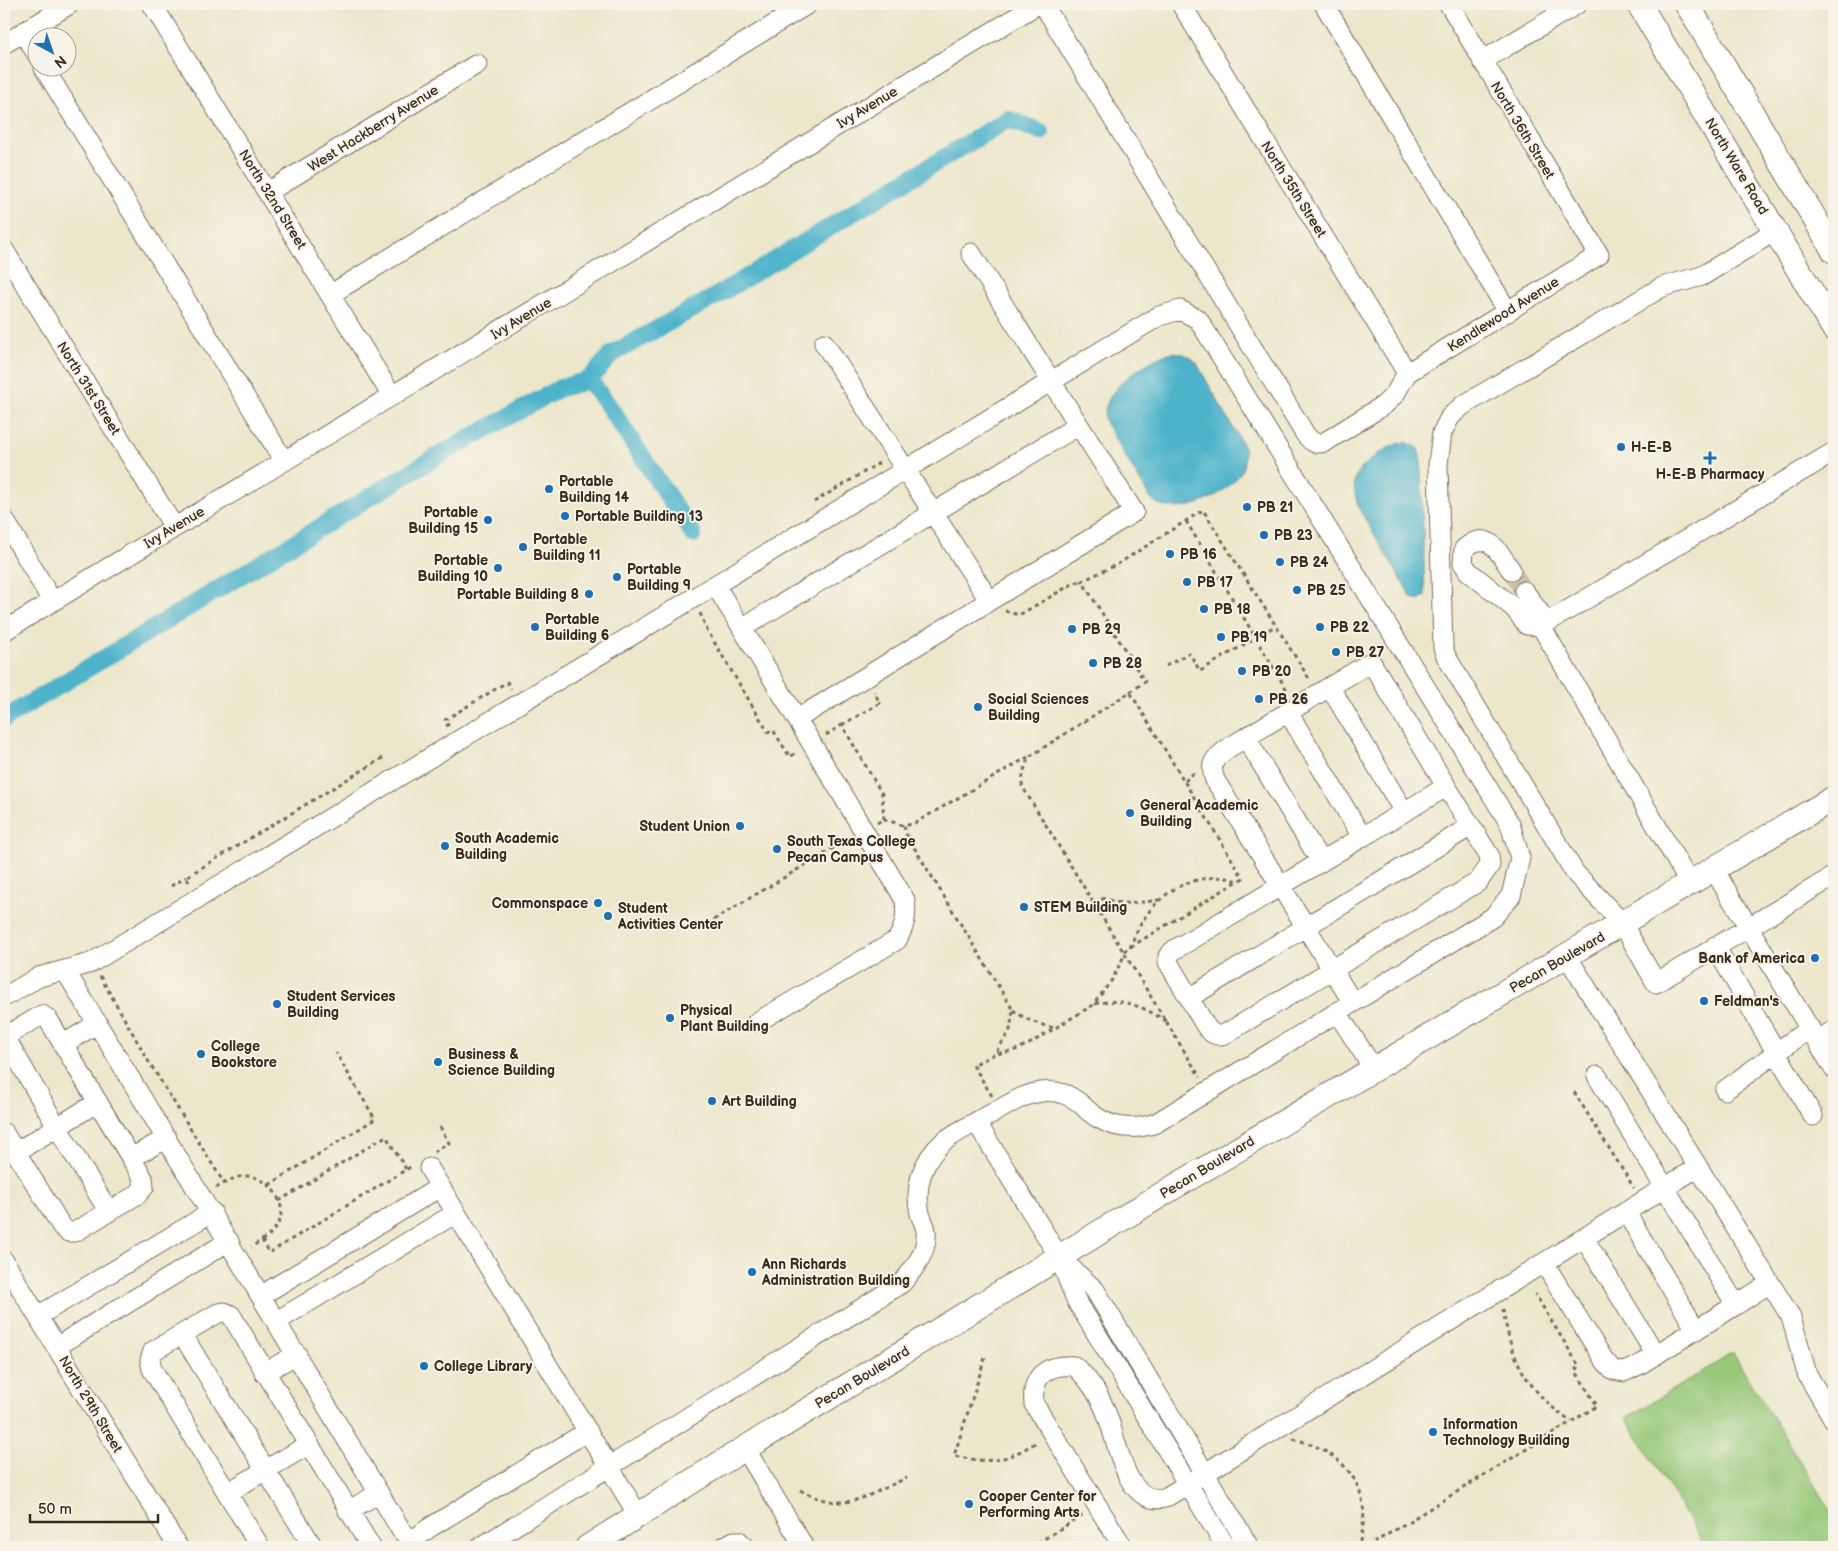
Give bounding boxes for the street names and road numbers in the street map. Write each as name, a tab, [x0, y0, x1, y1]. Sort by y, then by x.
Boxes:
street label: North 36th Street	[1487, 78, 1559, 183]
street label: West Hackberry Avenue	[305, 81, 442, 176]
street label: Ivy Avenue	[834, 83, 901, 132]
street label: North Ware Road	[1701, 115, 1772, 218]
street label: North 35th Street	[1257, 138, 1330, 241]
street label: North 32nd Street	[235, 146, 310, 253]
street label: Kendlewood Avenue	[1444, 273, 1562, 356]
street label: Ivy Avenue	[488, 294, 555, 343]
street label: North 31st Street	[53, 339, 124, 439]
street label: Ivy Avenue	[141, 503, 208, 552]
street label: Pecan Boulevard	[1507, 928, 1608, 997]
street label: Pecan Boulevard	[1157, 1132, 1258, 1202]
street label: Pecan Boulevard	[812, 1342, 913, 1412]
street label: North 29th Street	[55, 1353, 127, 1456]

